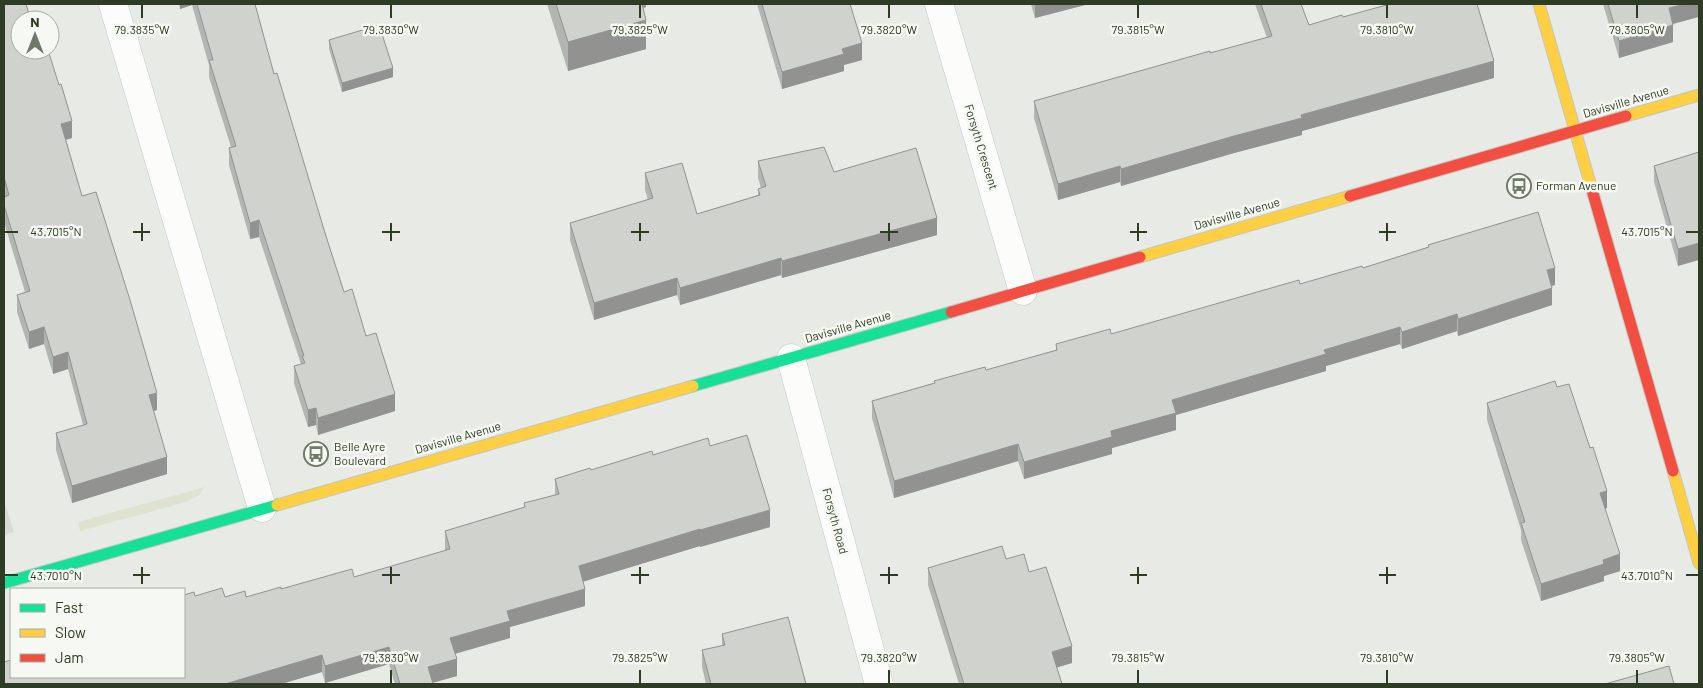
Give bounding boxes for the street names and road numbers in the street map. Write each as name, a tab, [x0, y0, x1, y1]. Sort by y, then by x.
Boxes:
street label: Davisville Avenue	[1581, 82, 1670, 120]
street label: Forsyth Crescent	[962, 102, 1002, 191]
street label: Davisville Avenue	[1192, 194, 1281, 232]
street label: Davisville Avenue	[803, 307, 892, 345]
street label: Davisville Avenue	[413, 418, 502, 456]
street label: Forsyth Road	[820, 486, 852, 555]

